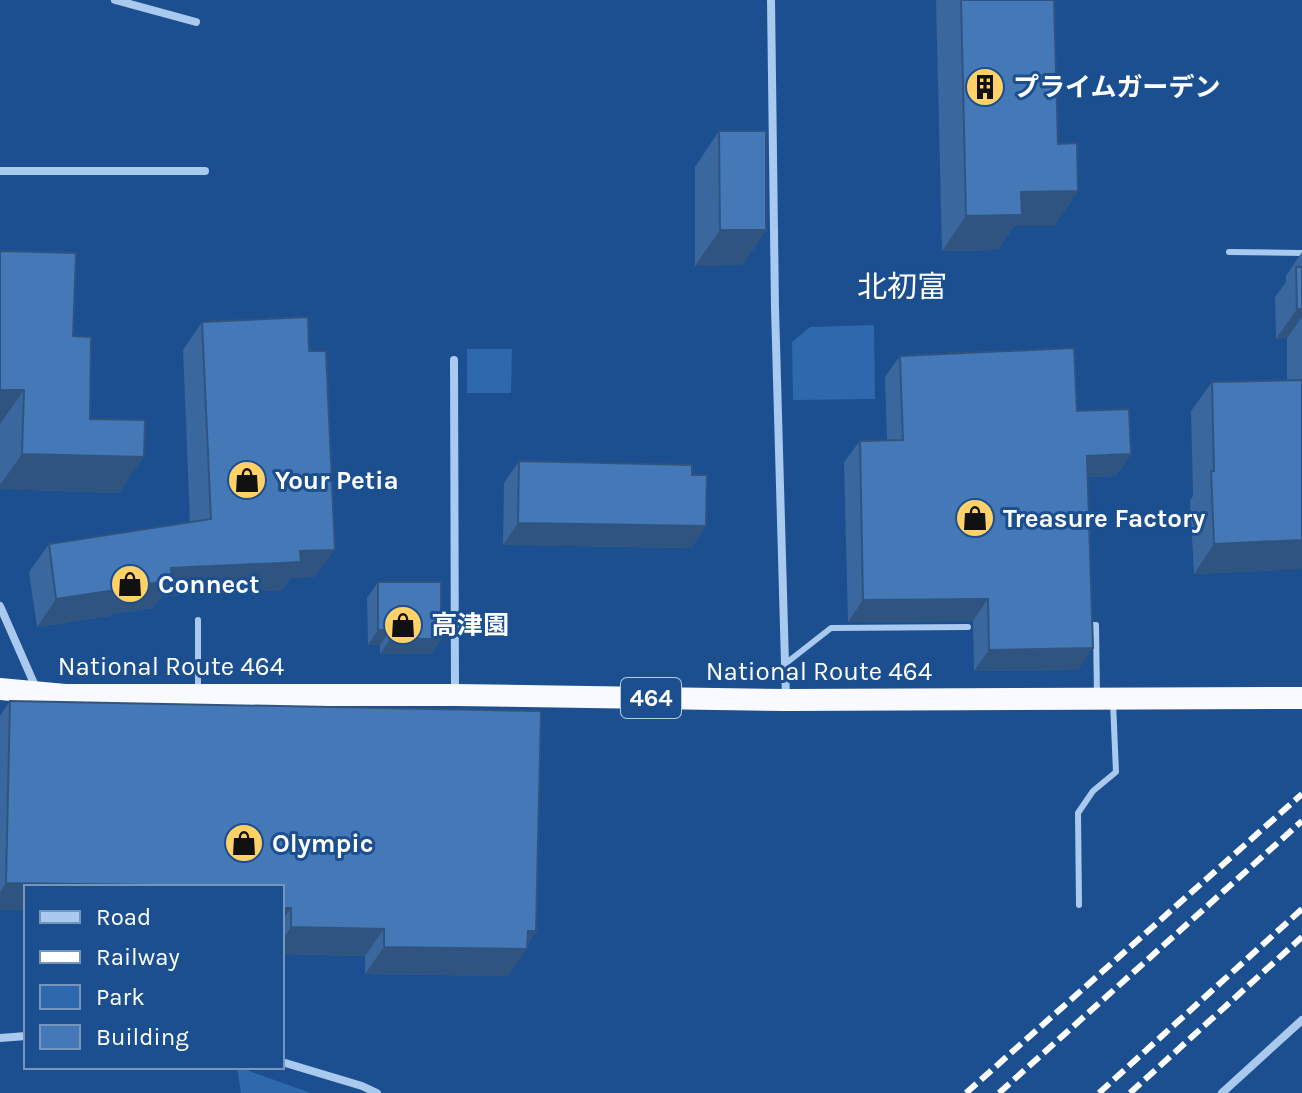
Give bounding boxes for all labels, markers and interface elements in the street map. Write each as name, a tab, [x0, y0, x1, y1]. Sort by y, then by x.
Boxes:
building icon: プライムガーデン	[964, 66, 1006, 108]
place label: プライムガーデン	[1013, 72, 1220, 103]
district label: 北初富	[857, 269, 947, 305]
shop icon: Your Petia	[226, 459, 268, 501]
place label: Your Petia	[275, 465, 399, 496]
shop icon: Treasure Factory	[954, 497, 996, 539]
place label: Treasure Factory	[1003, 503, 1205, 534]
shop icon: Connect	[109, 563, 151, 605]
place label: Connect	[158, 569, 259, 600]
shop icon: 高津園	[382, 604, 424, 646]
place label: 高津園	[431, 610, 509, 641]
street label: National Route 464	[58, 651, 284, 682]
street label: National Route 464	[706, 656, 932, 687]
road number: 464	[621, 678, 681, 718]
shop icon: Olympic	[223, 822, 265, 864]
place label: Olympic	[272, 828, 374, 859]
legend	[24, 885, 284, 1069]
text: Road	[96, 903, 151, 931]
text: Railway	[96, 943, 180, 971]
text: Park	[96, 983, 145, 1011]
text: Building	[96, 1023, 189, 1051]

